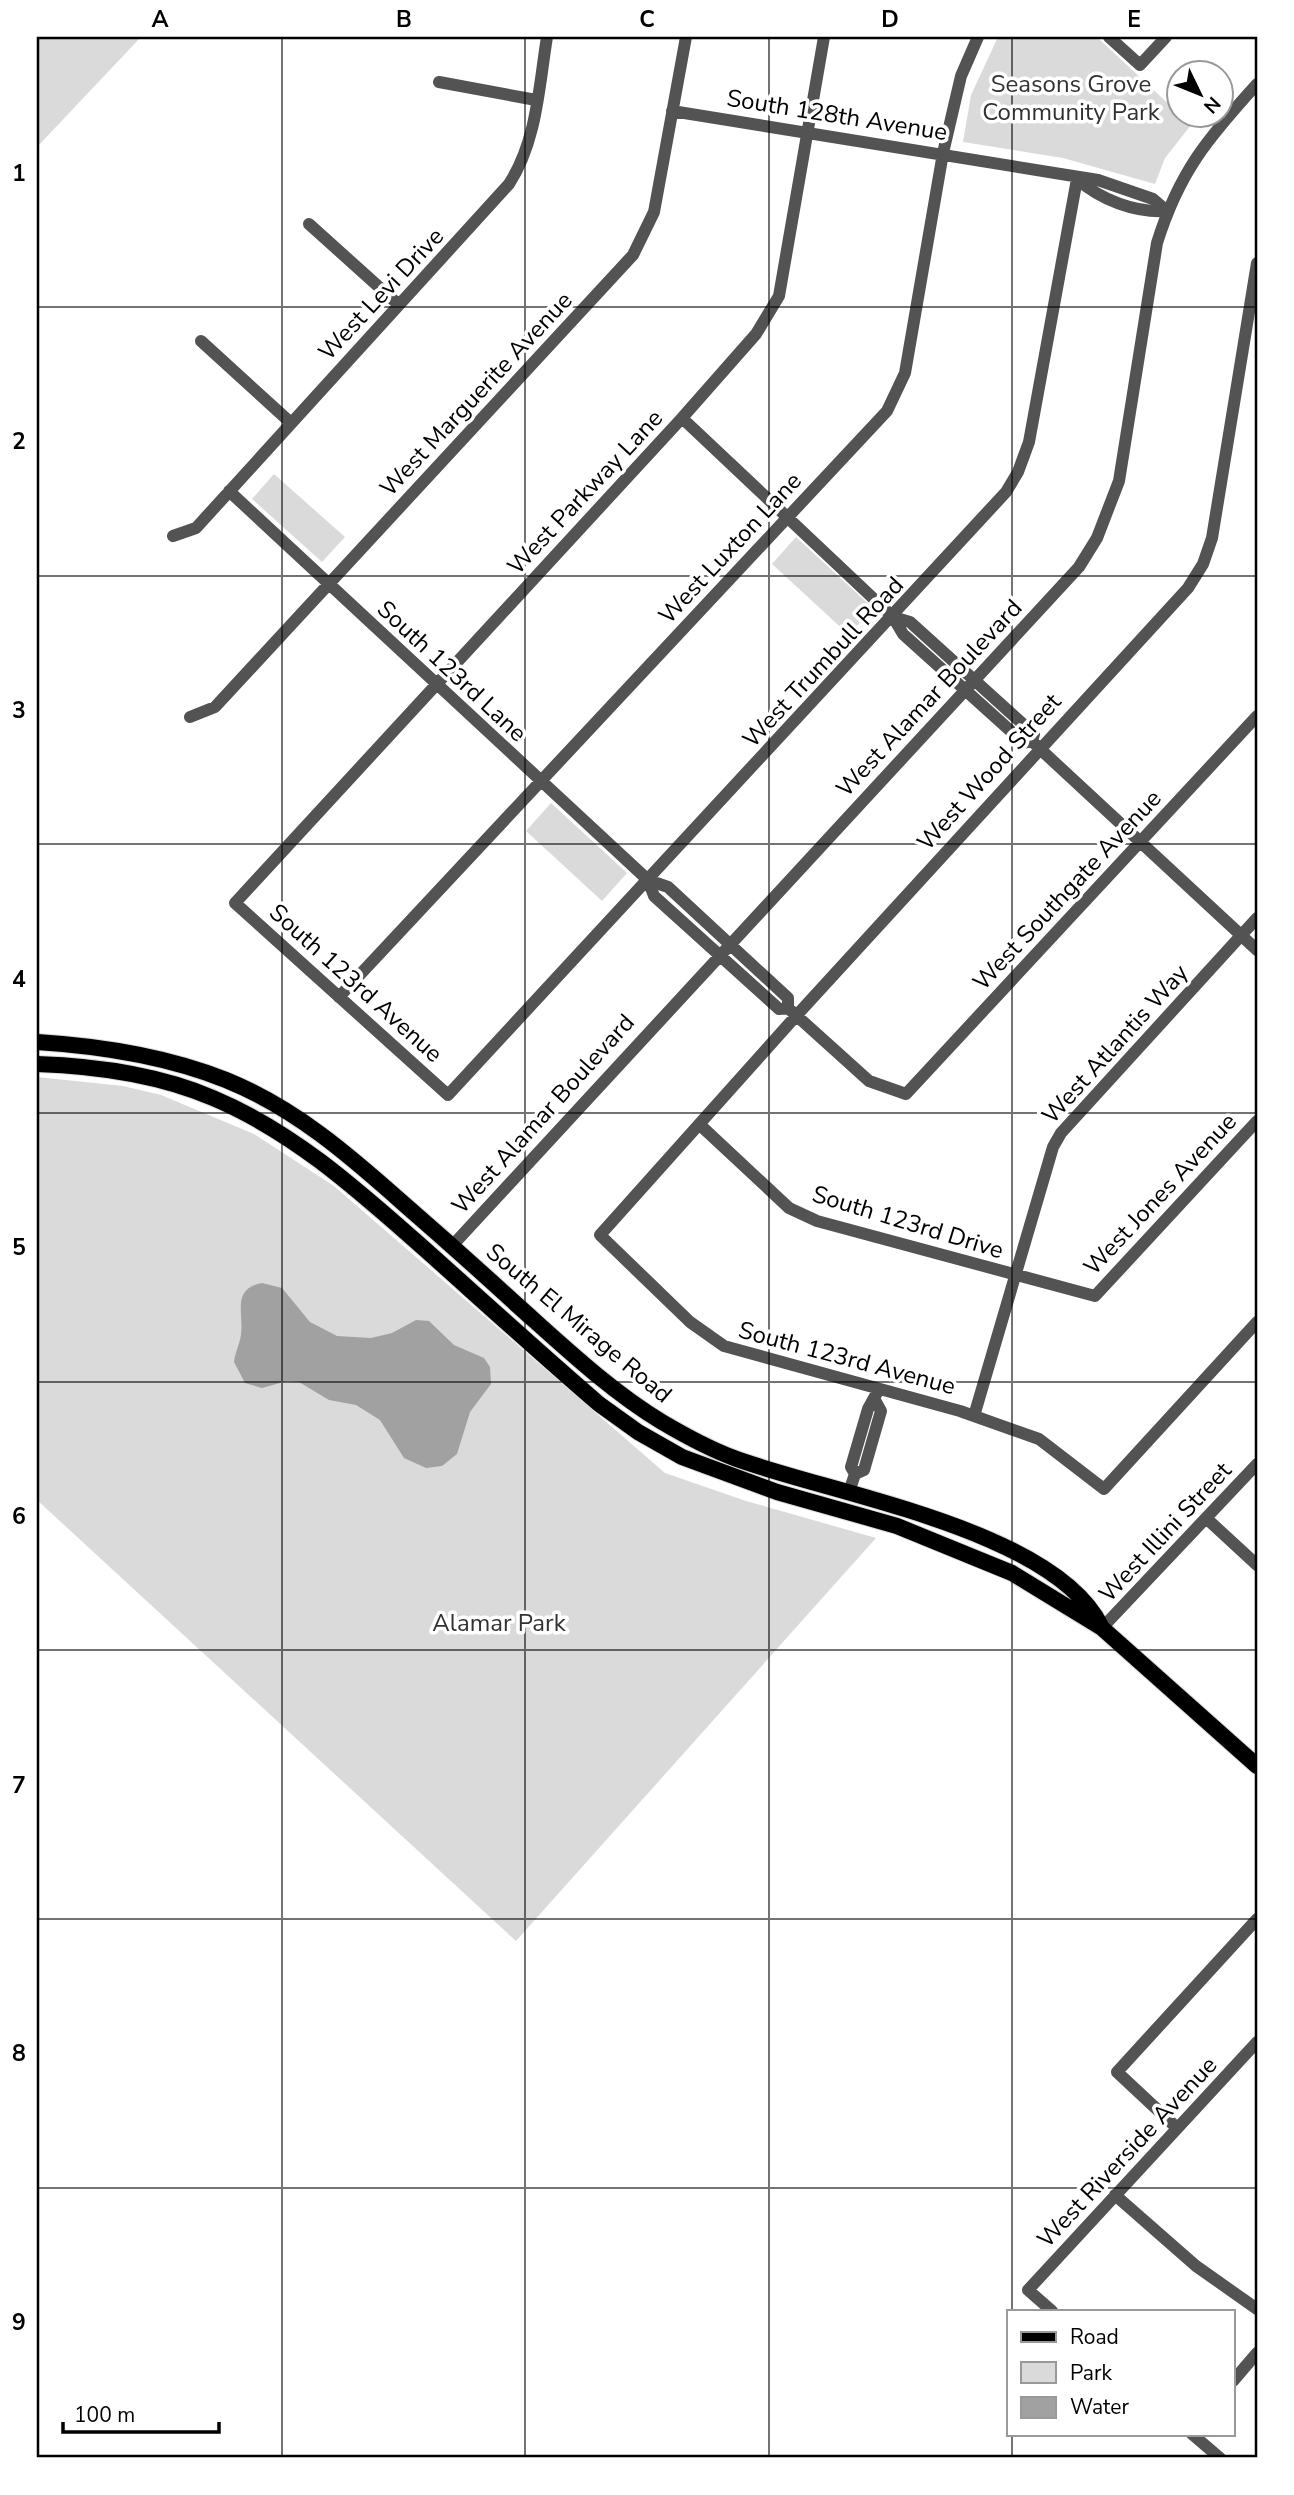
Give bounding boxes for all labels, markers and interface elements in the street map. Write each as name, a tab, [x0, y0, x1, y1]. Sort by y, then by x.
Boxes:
text: A	[151, 4, 169, 35]
text: B	[396, 4, 412, 35]
text: C	[639, 4, 655, 35]
text: D	[881, 4, 899, 35]
text: E	[1127, 4, 1141, 35]
north arrow	[1164, 60, 1234, 130]
park label: Seasons Grove Community Park	[982, 68, 1161, 128]
street label: South 128th Avenue	[724, 82, 950, 148]
text: N	[1197, 91, 1226, 119]
text: 1	[12, 158, 26, 189]
street label: West Levi Drive	[311, 221, 451, 367]
street label: West Marguerite Avenue	[373, 285, 579, 503]
street label: West Parkway Lane	[500, 403, 670, 581]
text: 2	[12, 426, 26, 457]
street label: West Luxton Lane	[651, 465, 809, 631]
street label: West Trumbull Road	[735, 570, 911, 754]
street label: West Alamar Boulevard	[829, 592, 1029, 804]
street label: South 123rd Lane	[370, 593, 534, 749]
street label: West Wood Street	[910, 686, 1069, 857]
text: 3	[12, 695, 26, 726]
street label: West Southgate Avenue	[966, 783, 1168, 997]
street label: South 123rd Avenue	[262, 896, 450, 1070]
street label: West Atlantis Way	[1035, 957, 1196, 1131]
text: 4	[12, 964, 26, 995]
street label: West Alamar Boulevard	[444, 1007, 642, 1221]
street label: West Jones Avenue	[1076, 1106, 1244, 1282]
street label: South 123rd Drive	[808, 1178, 1008, 1266]
text: 5	[12, 1232, 26, 1263]
street label: South El Mirage Road	[479, 1236, 679, 1410]
street label: South 123rd Avenue	[735, 1314, 959, 1402]
street label: West Illini Street	[1092, 1455, 1239, 1609]
text: 6	[12, 1501, 26, 1532]
park label: Alamar Park	[432, 1607, 567, 1639]
text: 7	[12, 1770, 26, 1801]
text: 8	[12, 2038, 26, 2069]
street label: West Riverside Avenue	[1030, 2049, 1224, 2255]
text: 9	[12, 2307, 26, 2338]
legend	[1007, 2310, 1234, 2436]
text: Road	[1070, 2323, 1119, 2351]
text: Park	[1070, 2359, 1112, 2387]
scale bar	[63, 2390, 219, 2434]
text: Water	[1070, 2393, 1129, 2421]
text: 100 m	[74, 2401, 135, 2429]

